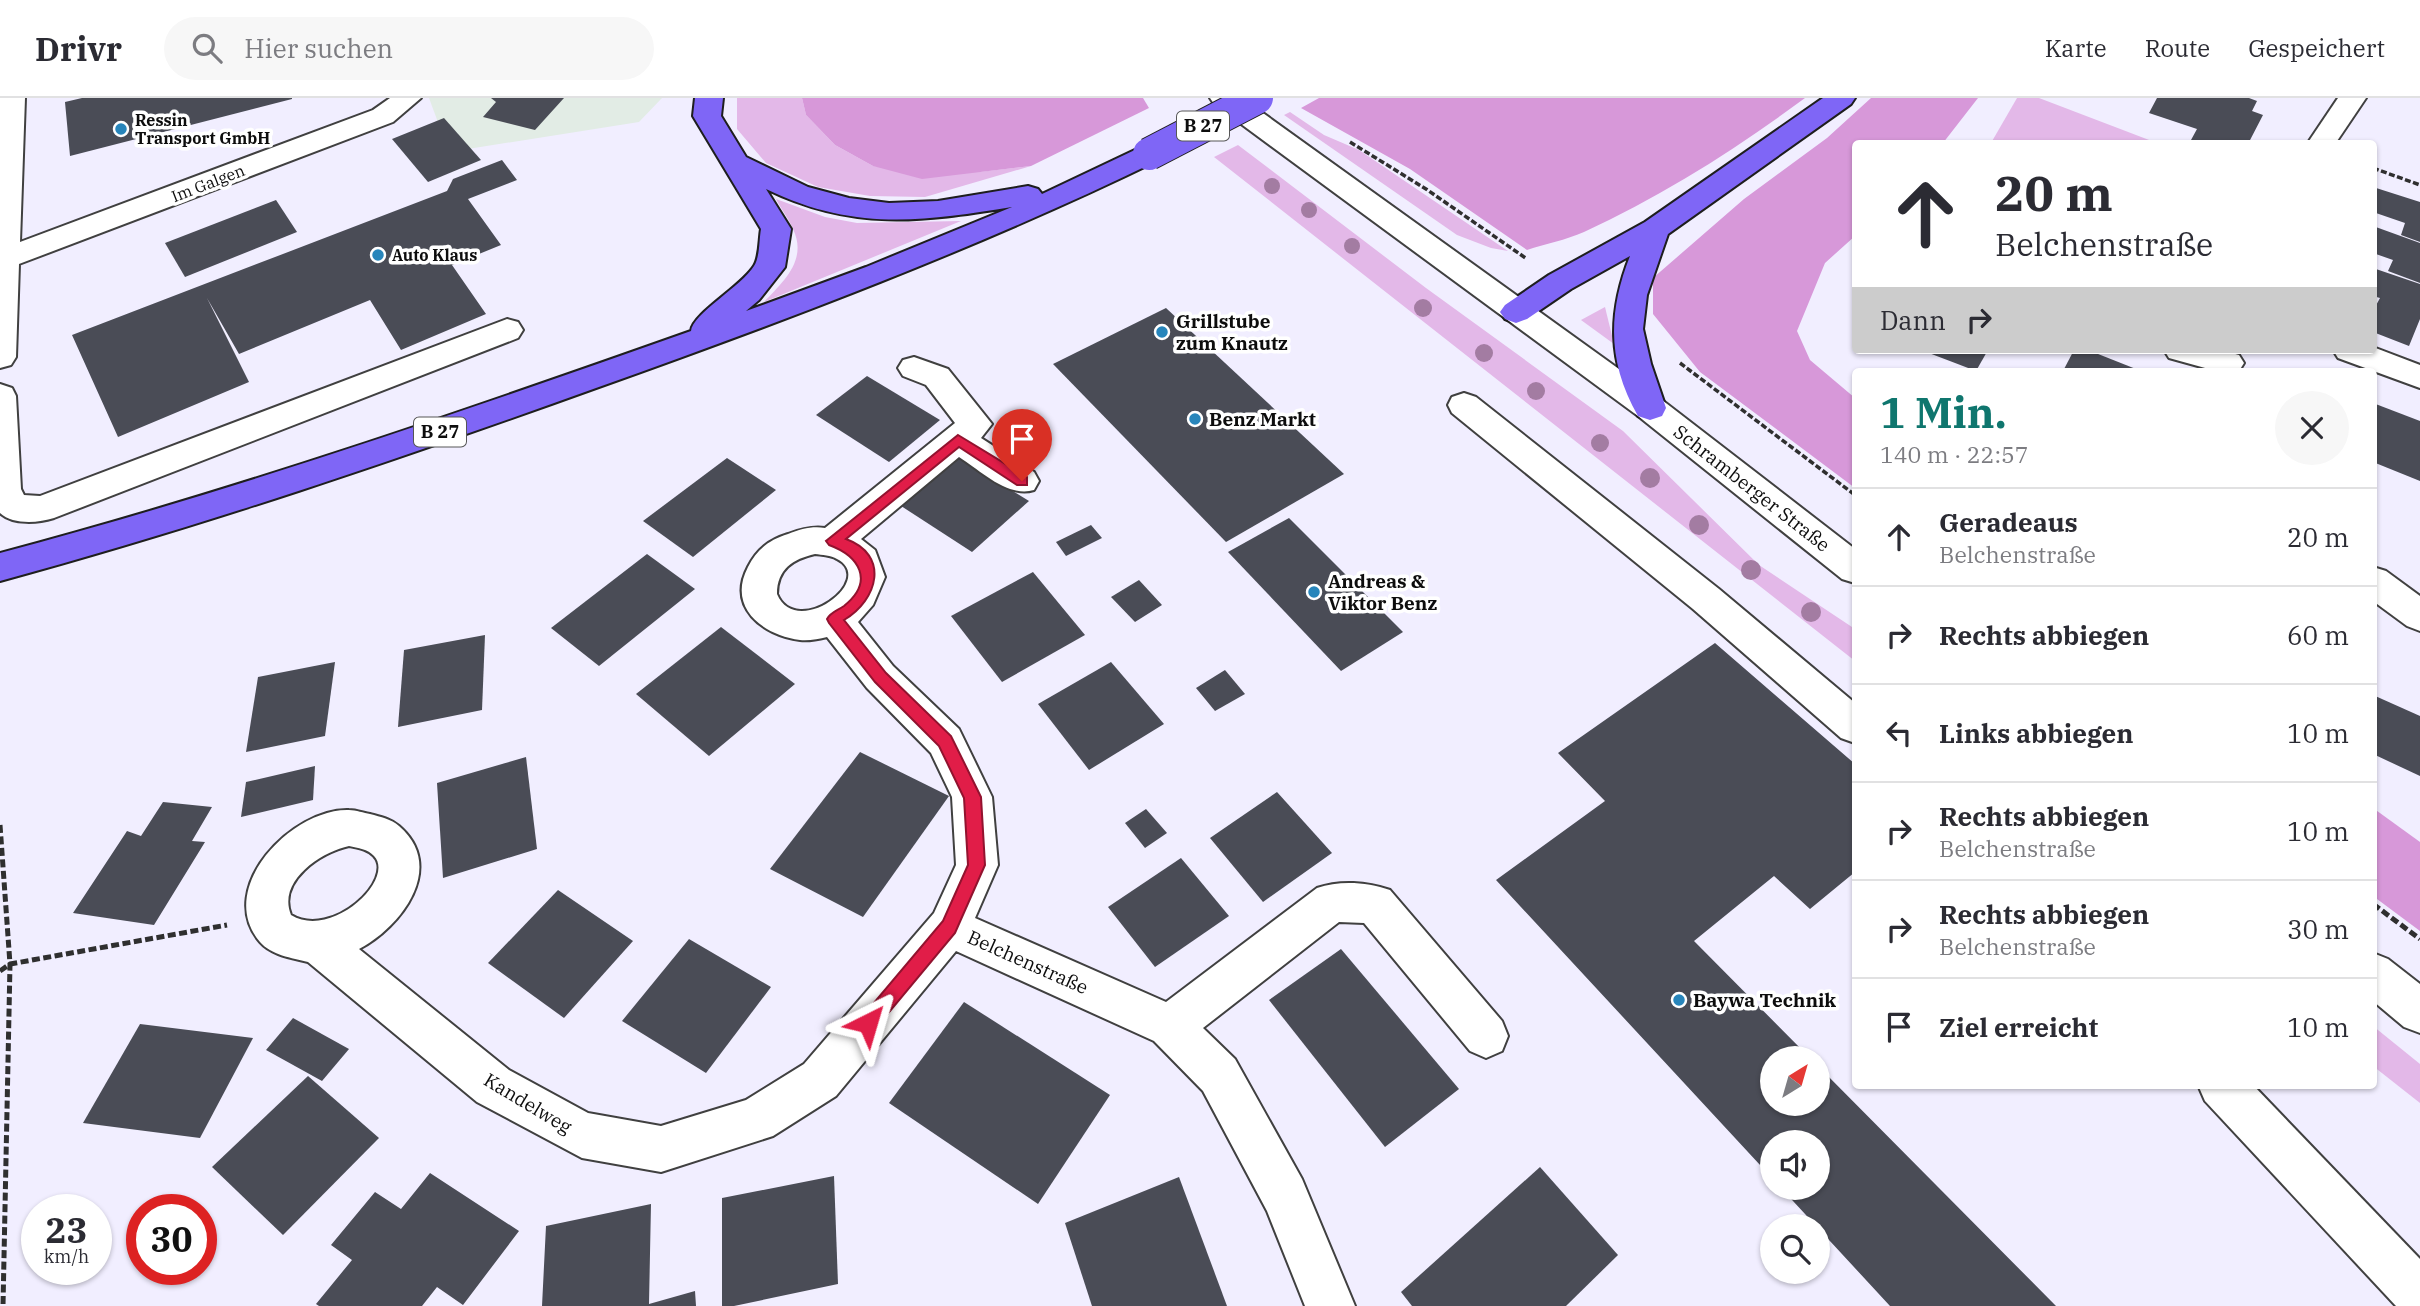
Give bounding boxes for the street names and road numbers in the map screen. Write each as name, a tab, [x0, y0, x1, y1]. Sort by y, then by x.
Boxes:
road number: B 27	[1177, 111, 1229, 140]
street label: Im Galgen	[168, 160, 248, 206]
road number: B 27	[414, 418, 466, 446]
street label: Schramberger Straße	[1669, 419, 1835, 557]
street label: Belchenstraße	[964, 925, 1092, 999]
street label: Kandelweg	[480, 1067, 577, 1139]

